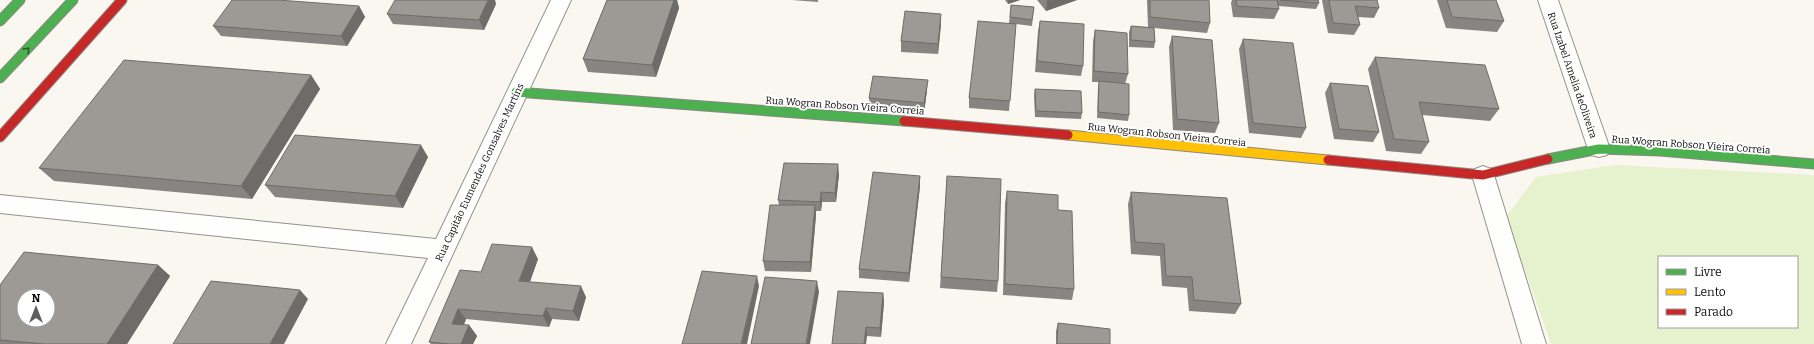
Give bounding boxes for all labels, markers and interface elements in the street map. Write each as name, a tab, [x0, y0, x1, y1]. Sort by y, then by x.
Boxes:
street label: Rua Izabel Amelia deOliveira	[1545, 11, 1599, 141]
one-way arrow	[22, 47, 29, 55]
street label: Rua Capitão Eumendes Gonsalves Martins	[433, 81, 527, 263]
street label: Rua Wogran Robson Vieira Correia	[765, 94, 925, 118]
street label: Rua Wogran Robson Vieira Correia	[1087, 121, 1247, 149]
street label: Rua Wogran Robson Vieira Correia	[1611, 133, 1771, 157]
legend	[1658, 256, 1798, 328]
text: Livre	[1694, 265, 1722, 279]
text: Lento	[1694, 285, 1726, 299]
north arrow	[16, 288, 56, 328]
text: N	[32, 292, 41, 305]
text: Parado	[1694, 305, 1733, 319]

